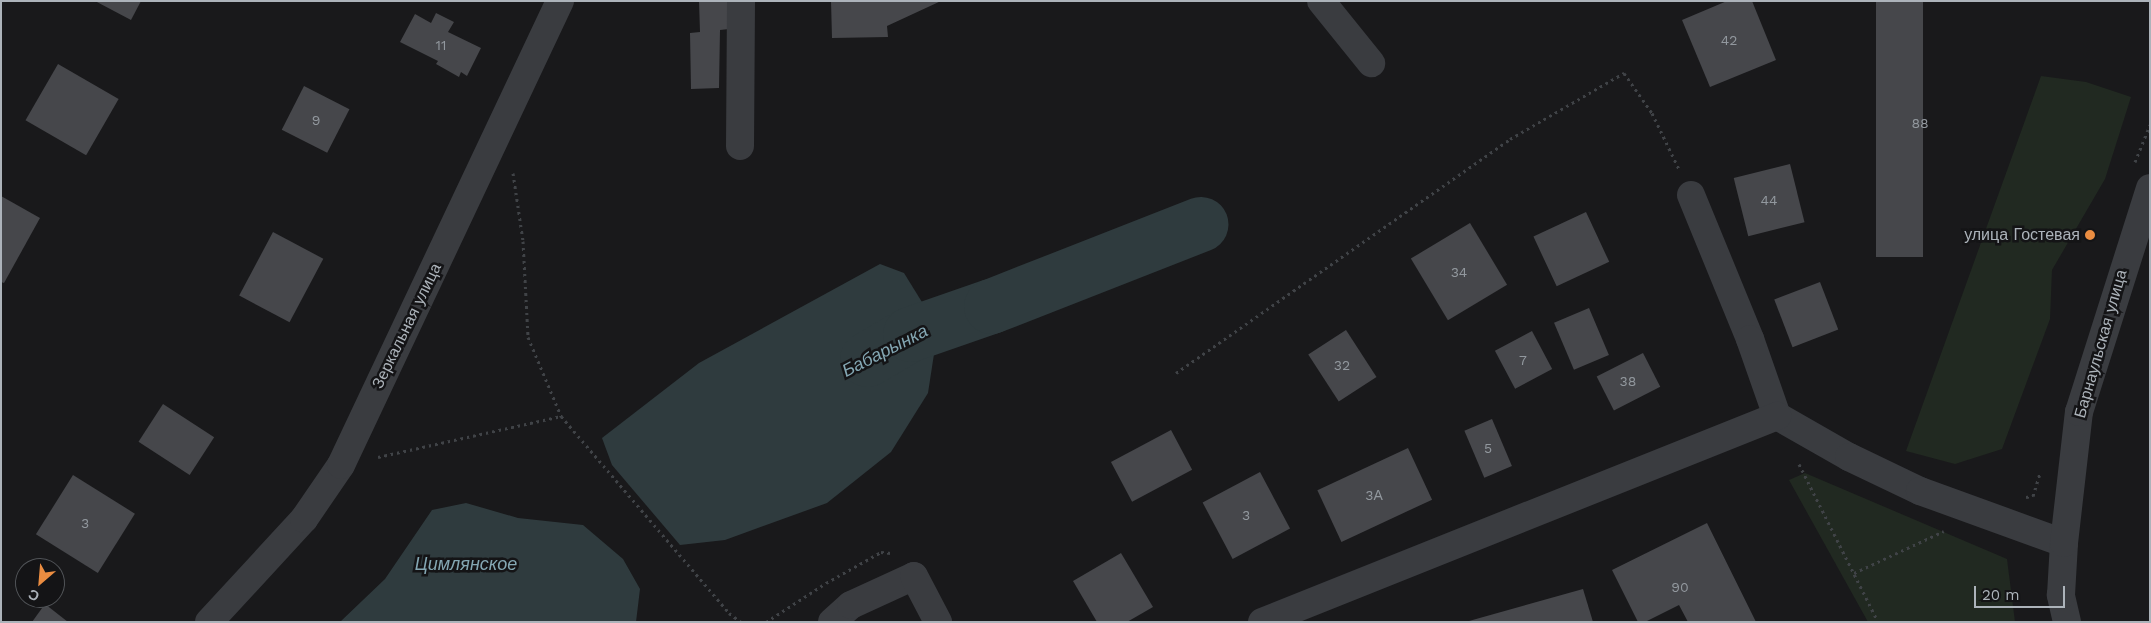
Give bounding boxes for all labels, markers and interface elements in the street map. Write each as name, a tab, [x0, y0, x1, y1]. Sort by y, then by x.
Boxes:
house number: 42	[1721, 32, 1737, 48]
house number: 11	[436, 37, 446, 53]
house number: 9	[312, 112, 320, 128]
house number: 88	[1911, 115, 1929, 131]
house number: 44	[1760, 192, 1778, 208]
place label: улица Гостевая	[1964, 225, 2080, 245]
marker: улица Гостевая	[2084, 229, 2096, 241]
street label: Зеркальная улица	[368, 260, 446, 392]
house number: 34	[1451, 264, 1467, 280]
street label: Барнаульская улица	[2071, 268, 2131, 420]
water label: Бабарынка	[838, 320, 932, 382]
house number: 7	[1519, 352, 1527, 368]
house number: 32	[1334, 357, 1350, 373]
house number: 38	[1620, 373, 1636, 389]
house number: 5	[1484, 440, 1492, 456]
house number: 3А	[1365, 487, 1383, 503]
house number: 3	[1242, 507, 1250, 523]
house number: 3	[81, 515, 89, 531]
water label: Цимлянское	[415, 553, 517, 575]
north arrow	[15, 558, 65, 608]
scale bar	[1976, 576, 2067, 608]
house number: 90	[1671, 579, 1689, 595]
text: С	[26, 586, 42, 605]
text: 20 m	[1982, 586, 2020, 604]

